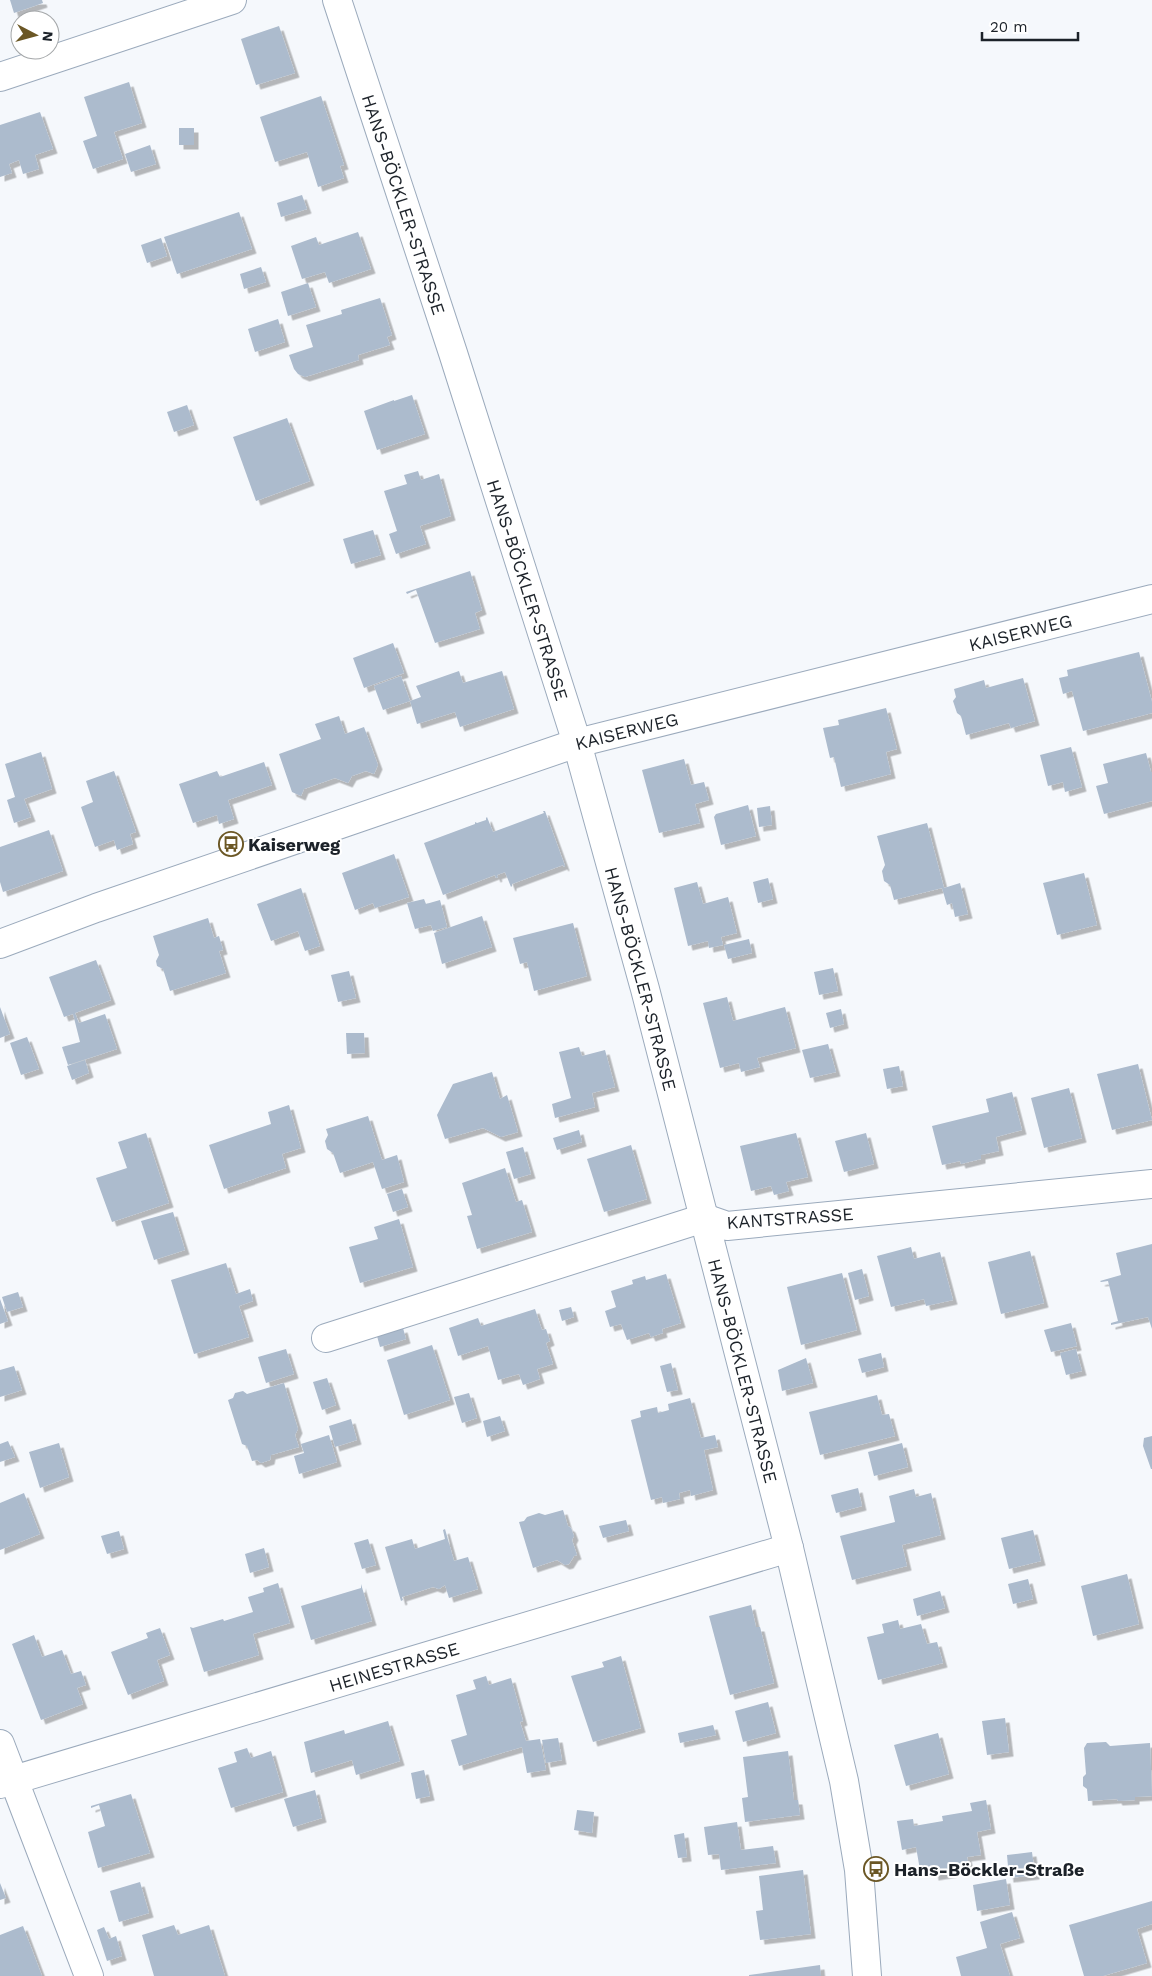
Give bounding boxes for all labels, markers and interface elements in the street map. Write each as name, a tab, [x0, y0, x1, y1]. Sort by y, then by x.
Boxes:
north arrow	[10, 10, 60, 60]
scale bar	[982, 10, 1078, 42]
text: 20 m	[990, 18, 1028, 36]
text: N	[39, 30, 56, 42]
street label: HANS-BÖCKLER-STRASSE	[358, 91, 450, 317]
street label: HANS-BÖCKLER-STRASSE	[483, 477, 573, 703]
street label: KAISERWEG	[967, 609, 1074, 655]
street label: KAISERWEG	[573, 708, 680, 754]
bus stop icon: Kaiserweg	[218, 831, 244, 857]
place label: Kaiserweg	[248, 834, 341, 855]
street label: HANS-BÖCKLER-STRASSE	[601, 864, 681, 1093]
street label: KANTSTRASSE	[726, 1203, 854, 1233]
street label: HANS-BÖCKLER-STRASSE	[704, 1256, 782, 1485]
street label: HEINESTRASSE	[326, 1637, 461, 1696]
bus stop icon: Hans-Böckler-Straße	[863, 1856, 889, 1882]
place label: Hans-Böckler-Straße	[894, 1859, 1085, 1880]

